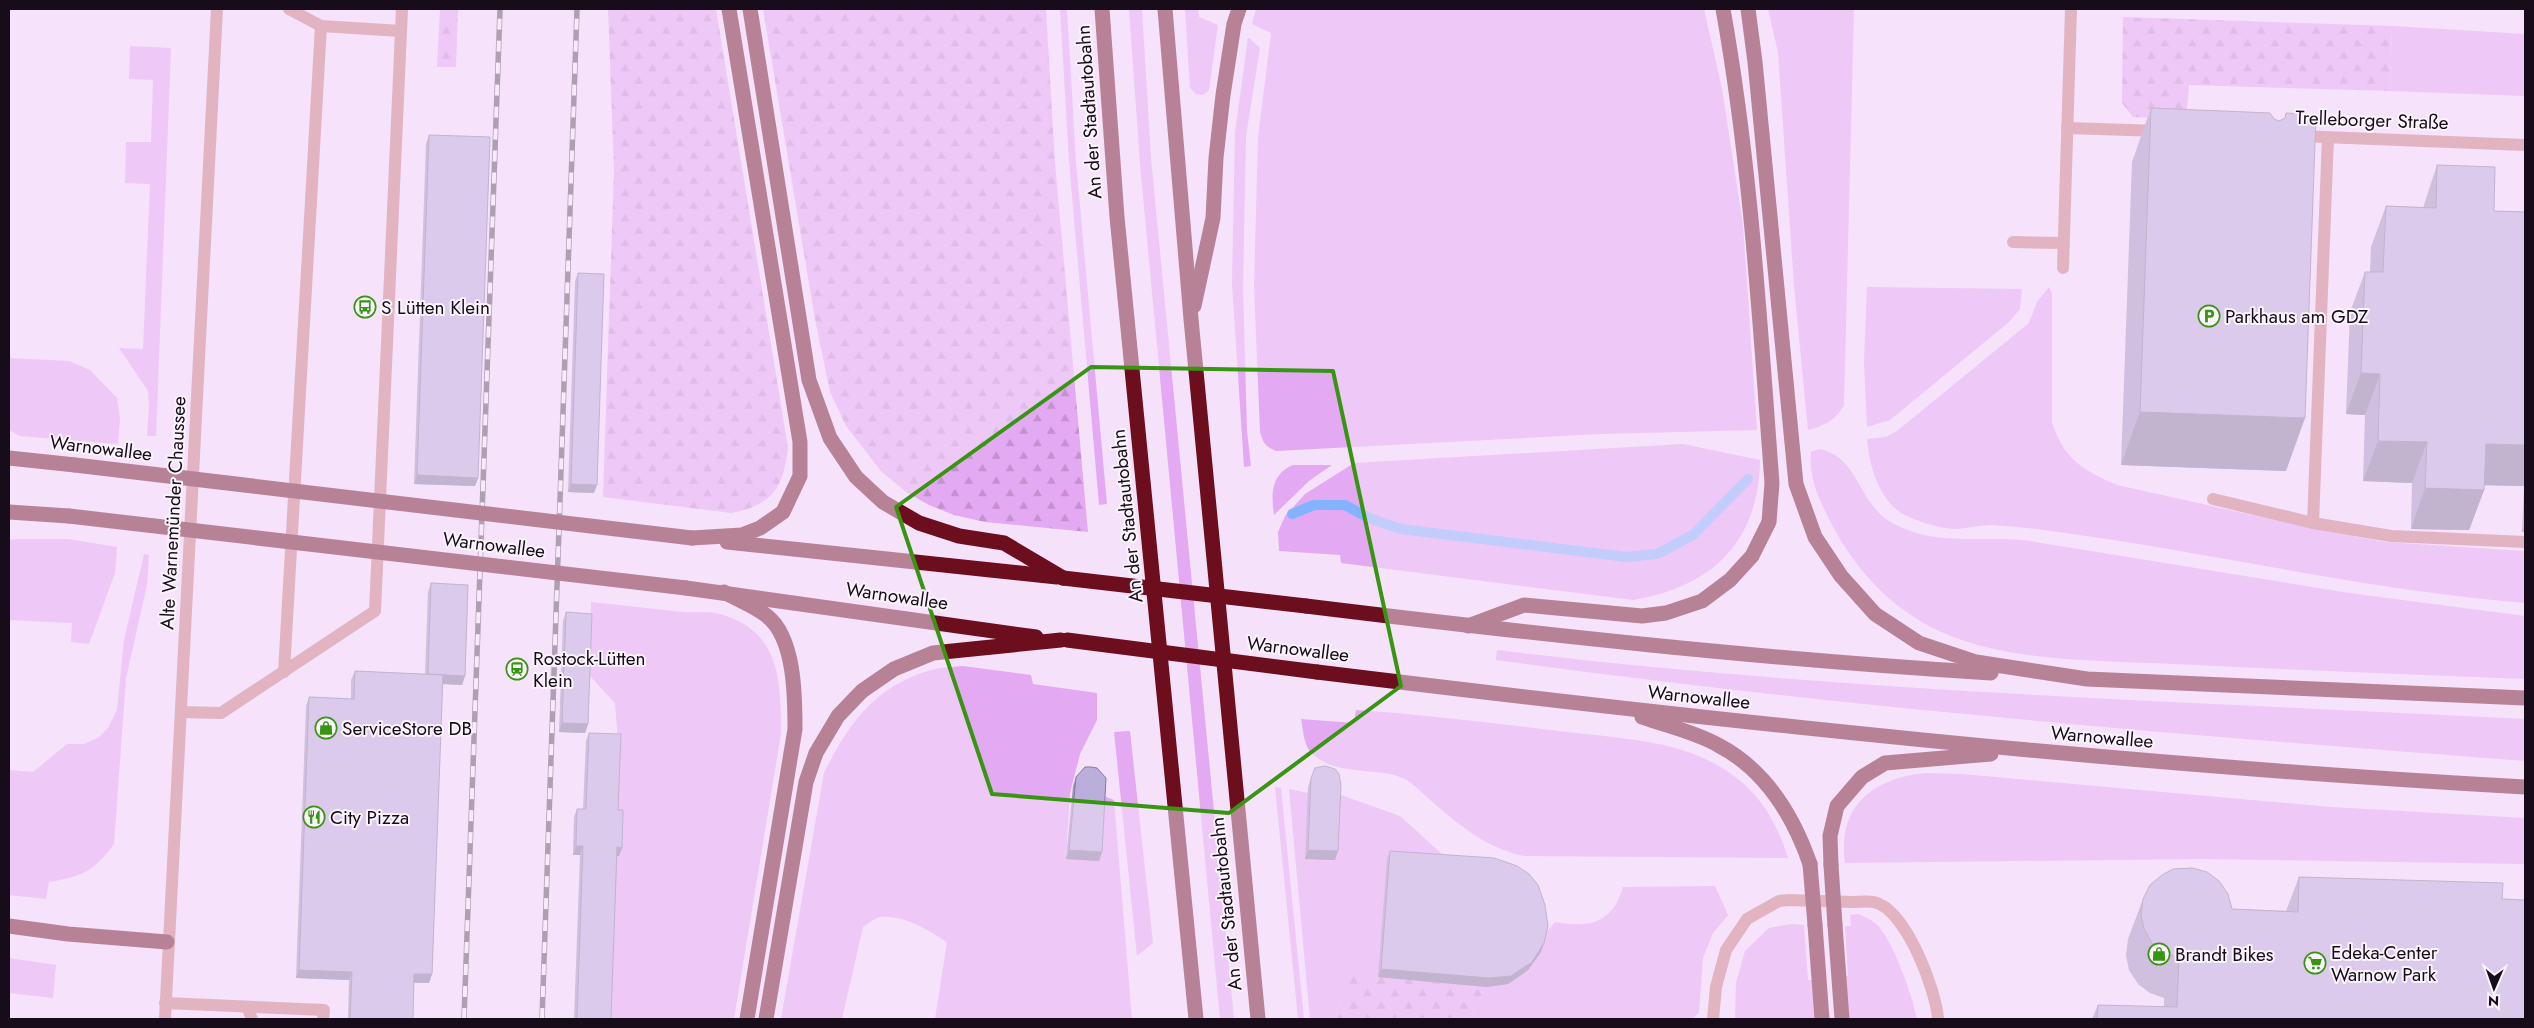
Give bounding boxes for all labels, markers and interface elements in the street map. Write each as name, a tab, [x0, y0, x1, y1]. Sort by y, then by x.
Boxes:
street label: An der Stadtautobahn	[1069, 24, 1109, 200]
street label: Trelleborger Straße	[2295, 104, 2449, 136]
place label: S Lütten Klein	[381, 294, 490, 321]
bus stop icon: S Lütten Klein	[353, 295, 377, 319]
place label: Parkhaus am GDZ	[2225, 303, 2368, 330]
parking icon: Parkhaus am GDZ	[2197, 304, 2221, 328]
street label: Alte Warnemünder Chaussee	[153, 395, 193, 630]
street label: Warnowallee	[48, 428, 154, 468]
street label: An der Stadtautobahn	[1104, 428, 1150, 604]
street label: Warnowallee	[441, 525, 547, 565]
street label: Warnowallee	[844, 575, 950, 617]
street label: Warnowallee	[1245, 629, 1351, 669]
place label: Rostock-Lütten Klein	[533, 645, 645, 694]
station icon: Rostock-Lütten Klein	[505, 657, 529, 681]
street label: Warnowallee	[1646, 678, 1752, 716]
place label: ServiceStore DB	[342, 715, 472, 742]
shop icon: ServiceStore DB	[314, 716, 338, 740]
street label: Warnowallee	[2050, 719, 2155, 755]
place label: City Pizza	[330, 804, 409, 831]
restaurant icon: City Pizza	[302, 805, 326, 829]
street label: An der Stadtautobahn	[1203, 816, 1249, 992]
place label: Edeka-Center Warnow Park	[2331, 939, 2438, 988]
place label: Brandt Bikes	[2175, 941, 2274, 968]
shop icon: Brandt Bikes	[2147, 942, 2171, 966]
supermarket icon: Edeka-Center Warnow Park	[2303, 951, 2327, 975]
north arrow	[2469, 963, 2519, 1013]
text: N	[2488, 991, 2499, 1011]

